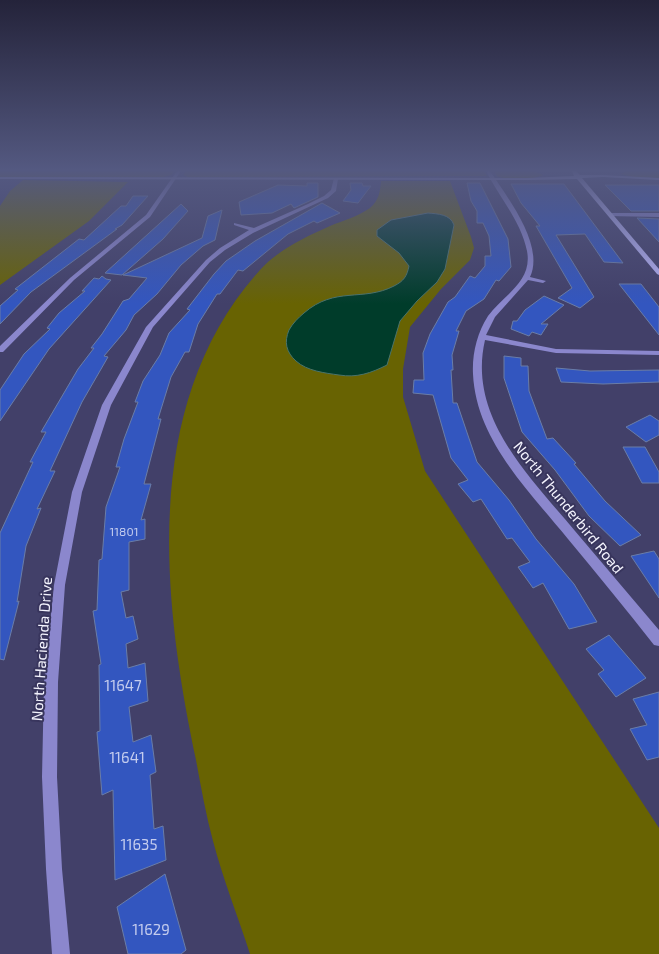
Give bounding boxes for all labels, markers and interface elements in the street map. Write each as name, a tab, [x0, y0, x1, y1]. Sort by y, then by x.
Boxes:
street label: North Thunderbird Road	[510, 437, 628, 577]
house number: 11801	[110, 524, 138, 538]
street label: North Hacienda Drive	[27, 576, 55, 722]
house number: 11647	[104, 676, 142, 694]
house number: 11641	[109, 748, 145, 766]
house number: 11635	[121, 835, 157, 853]
house number: 11629	[132, 920, 170, 938]

